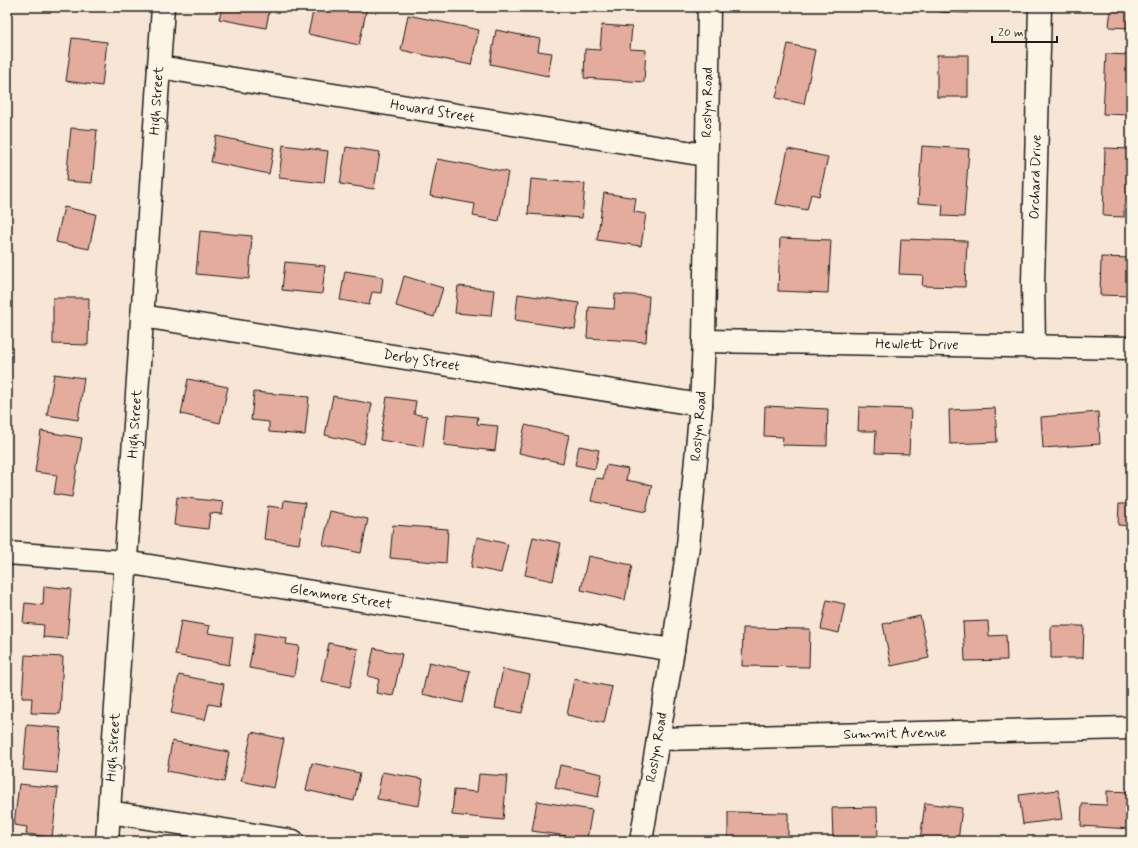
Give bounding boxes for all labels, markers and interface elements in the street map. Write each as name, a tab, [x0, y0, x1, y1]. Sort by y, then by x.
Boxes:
scale bar	[992, 18, 1057, 44]
text: 20 m	[998, 25, 1024, 41]
street label: High Street	[145, 65, 168, 136]
street label: Roslyn Road	[698, 67, 717, 138]
street label: Howard Street	[389, 95, 476, 127]
street label: Orchard Drive	[1026, 134, 1046, 220]
street label: Hewlett Drive	[875, 335, 959, 354]
street label: Derby Street	[382, 346, 461, 375]
street label: High Street	[124, 388, 146, 459]
street label: Roslyn Road	[687, 391, 711, 462]
street label: Glenmore Street	[288, 580, 394, 614]
street label: High Street	[102, 711, 125, 782]
street label: Roslyn Road	[642, 711, 671, 784]
street label: Summit Avenue	[843, 723, 947, 744]

